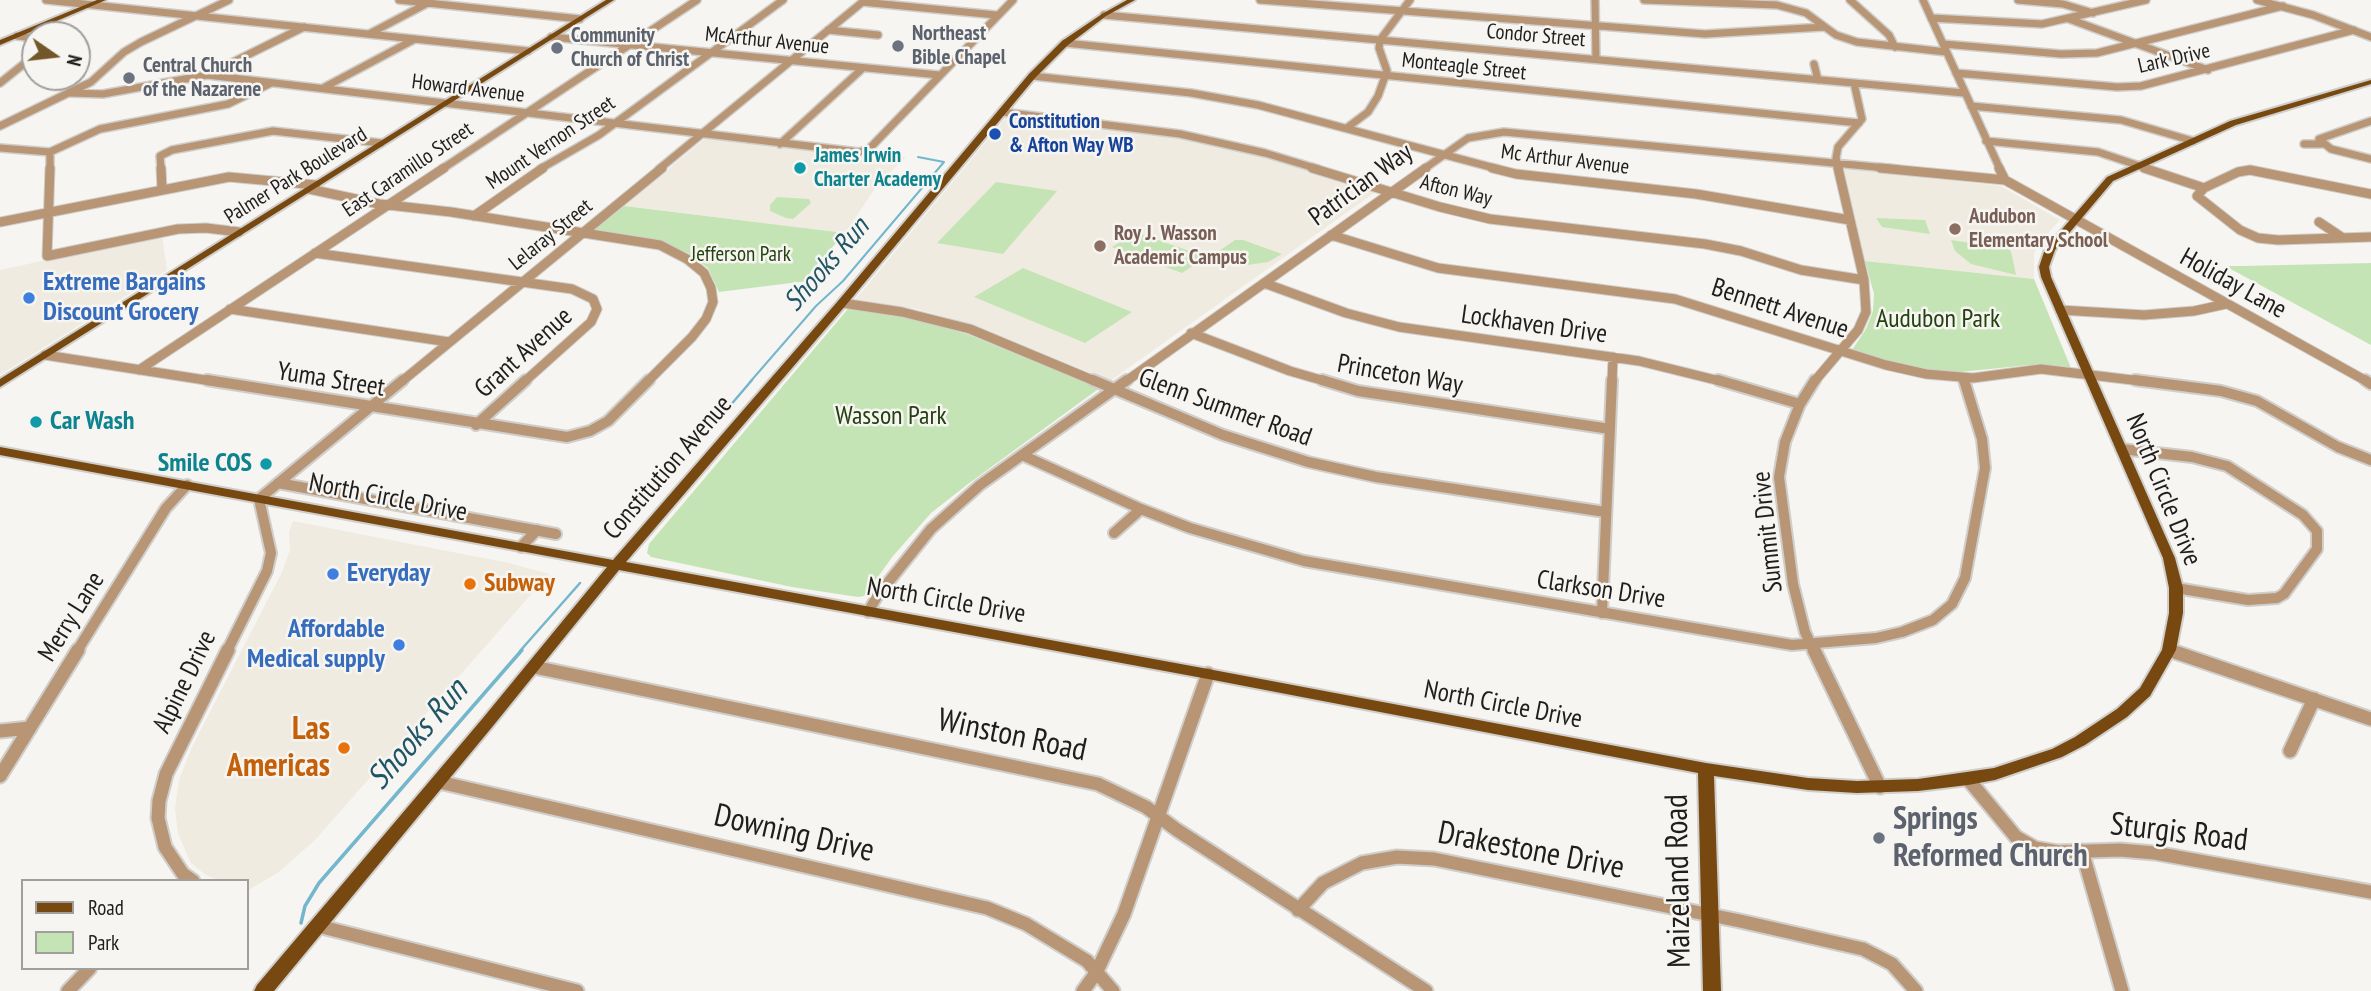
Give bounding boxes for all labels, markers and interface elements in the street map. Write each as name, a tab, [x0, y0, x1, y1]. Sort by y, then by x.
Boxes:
street label: Condor Street	[1486, 19, 1586, 53]
north arrow	[21, 21, 91, 91]
place label: Northeast Bible Chapel	[912, 21, 1006, 71]
street label: McArthur Avenue	[704, 22, 830, 60]
place label: Community Church of Christ	[571, 23, 689, 73]
marker: Northeast Bible Chapel	[890, 38, 906, 54]
street label: Lark Drive	[2135, 38, 2213, 80]
marker: Community Church of Christ	[549, 40, 565, 56]
street label: Monteagle Street	[1401, 48, 1527, 86]
text: N	[62, 53, 87, 68]
place label: Central Church of the Nazarene	[143, 53, 261, 103]
marker: Central Church of the Nazarene	[121, 70, 137, 86]
street label: Howard Avenue	[410, 70, 526, 108]
street label: Mount Vernon Street	[482, 91, 620, 195]
place label: Constitution & Afton Way WB	[1009, 109, 1134, 159]
street label: East Caramillo Street	[338, 117, 478, 223]
street label: Palmer Park Boulevard	[220, 122, 372, 230]
marker: Constitution & Afton Way WB	[987, 126, 1003, 142]
street label: Patrician Way	[1303, 137, 1419, 233]
street label: Mc Arthur Avenue	[1499, 140, 1631, 180]
place label: James Irwin Charter Academy	[814, 143, 941, 193]
marker: James Irwin Charter Academy	[792, 160, 808, 176]
street label: Afton Way	[1417, 170, 1495, 212]
street label: Lelaray Street	[504, 194, 598, 276]
place label: Audubon Elementary School	[1969, 204, 2108, 254]
water label: Shooks Run	[777, 211, 877, 319]
place label: Roy J. Wasson Academic Campus	[1114, 221, 1247, 271]
marker: Audubon Elementary School	[1947, 221, 1963, 237]
marker: Roy J. Wasson Academic Campus	[1092, 238, 1108, 254]
park label: Jefferson Park	[691, 242, 791, 268]
street label: Holiday Lane	[2174, 242, 2292, 326]
place label: Extreme Bargains Discount Grocery	[43, 267, 206, 328]
street label: Bennett Avenue	[1708, 272, 1852, 346]
marker: Extreme Bargains Discount Grocery	[21, 290, 37, 306]
street label: Lockhaven Drive	[1459, 299, 1609, 351]
street label: Grant Avenue	[469, 301, 579, 405]
park label: Audubon Park	[1876, 304, 2000, 336]
street label: Princeton Way	[1335, 349, 1465, 401]
street label: Yuma Street	[275, 356, 387, 404]
street label: Glenn Summer Road	[1134, 362, 1316, 454]
street label: Constitution Avenue	[597, 390, 739, 546]
park label: Wasson Park	[835, 401, 947, 433]
place label: Car Wash	[50, 406, 134, 438]
street label: North Circle Drive	[2118, 410, 2208, 570]
marker: Car Wash	[28, 414, 44, 430]
place label: Smile COS	[158, 448, 252, 480]
marker: Smile COS	[258, 456, 274, 472]
street label: North Circle Drive	[306, 467, 470, 529]
street label: Summit Drive	[1746, 470, 1790, 594]
place label: Everyday	[347, 558, 430, 590]
street label: Clarkson Drive	[1534, 564, 1668, 616]
street label: Merry Lane	[32, 566, 112, 668]
marker: Everyday	[325, 566, 341, 582]
place label: Subway	[484, 568, 555, 600]
street label: North Circle Drive	[864, 572, 1028, 630]
marker: Subway	[462, 576, 478, 592]
place label: Affordable Medical supply	[247, 614, 385, 676]
street label: Alpine Drive	[147, 626, 223, 738]
marker: Affordable Medical supply	[391, 637, 407, 653]
water label: Shooks Run	[360, 672, 476, 798]
street label: North Circle Drive	[1421, 674, 1585, 736]
street label: Winston Road	[934, 702, 1090, 770]
place label: Las Americas	[227, 711, 330, 786]
marker: Las Americas	[336, 740, 352, 756]
street label: Maizeland Road	[1658, 794, 1700, 968]
street label: Downing Drive	[710, 797, 878, 871]
place label: Springs Reformed Church	[1893, 801, 2088, 876]
street label: Sturgis Road	[2108, 806, 2250, 860]
street label: Drakestone Drive	[1435, 814, 1627, 888]
marker: Springs Reformed Church	[1871, 830, 1887, 846]
legend	[21, 879, 248, 970]
text: Road	[88, 894, 124, 921]
text: Park	[88, 929, 119, 956]

